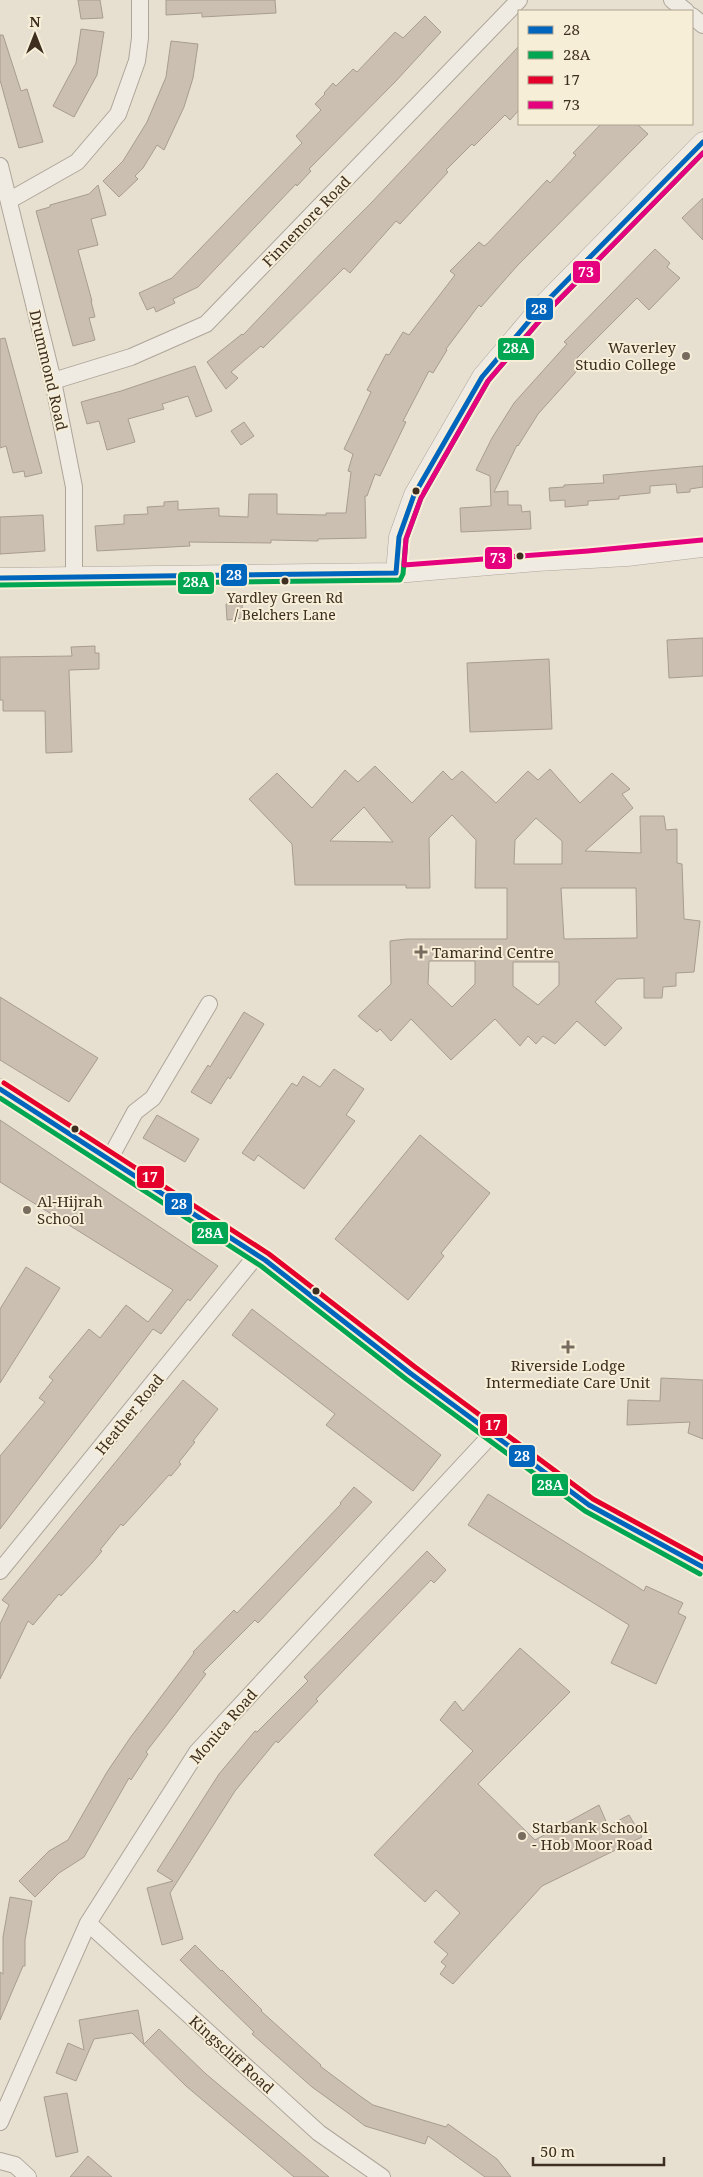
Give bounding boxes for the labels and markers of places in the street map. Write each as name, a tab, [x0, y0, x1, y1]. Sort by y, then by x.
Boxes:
place label: Waverley Studio College	[575, 337, 677, 374]
marker: Waverley Studio College	[680, 350, 692, 362]
unlabelled marker	[411, 486, 421, 496]
unlabelled marker	[515, 551, 525, 561]
marker: Yardley Green Rd / Belchers Lane	[280, 576, 290, 586]
place label: Yardley Green Rd / Belchers Lane	[226, 588, 344, 624]
place label: Tamarind Centre	[432, 942, 554, 962]
marker: Tamarind Centre	[414, 945, 428, 959]
unlabelled marker	[70, 1124, 80, 1134]
place label: Al-Hijrah School	[37, 1191, 103, 1228]
marker: Al-Hijrah School	[21, 1204, 33, 1216]
unlabelled marker	[311, 1286, 321, 1296]
marker: Riverside Lodge Intermediate Care Unit	[561, 1340, 575, 1354]
place label: Riverside Lodge Intermediate Care Unit	[486, 1355, 650, 1392]
place label: Starbank School - Hob Moor Road	[532, 1817, 653, 1854]
marker: Starbank School - Hob Moor Road	[516, 1830, 528, 1842]

